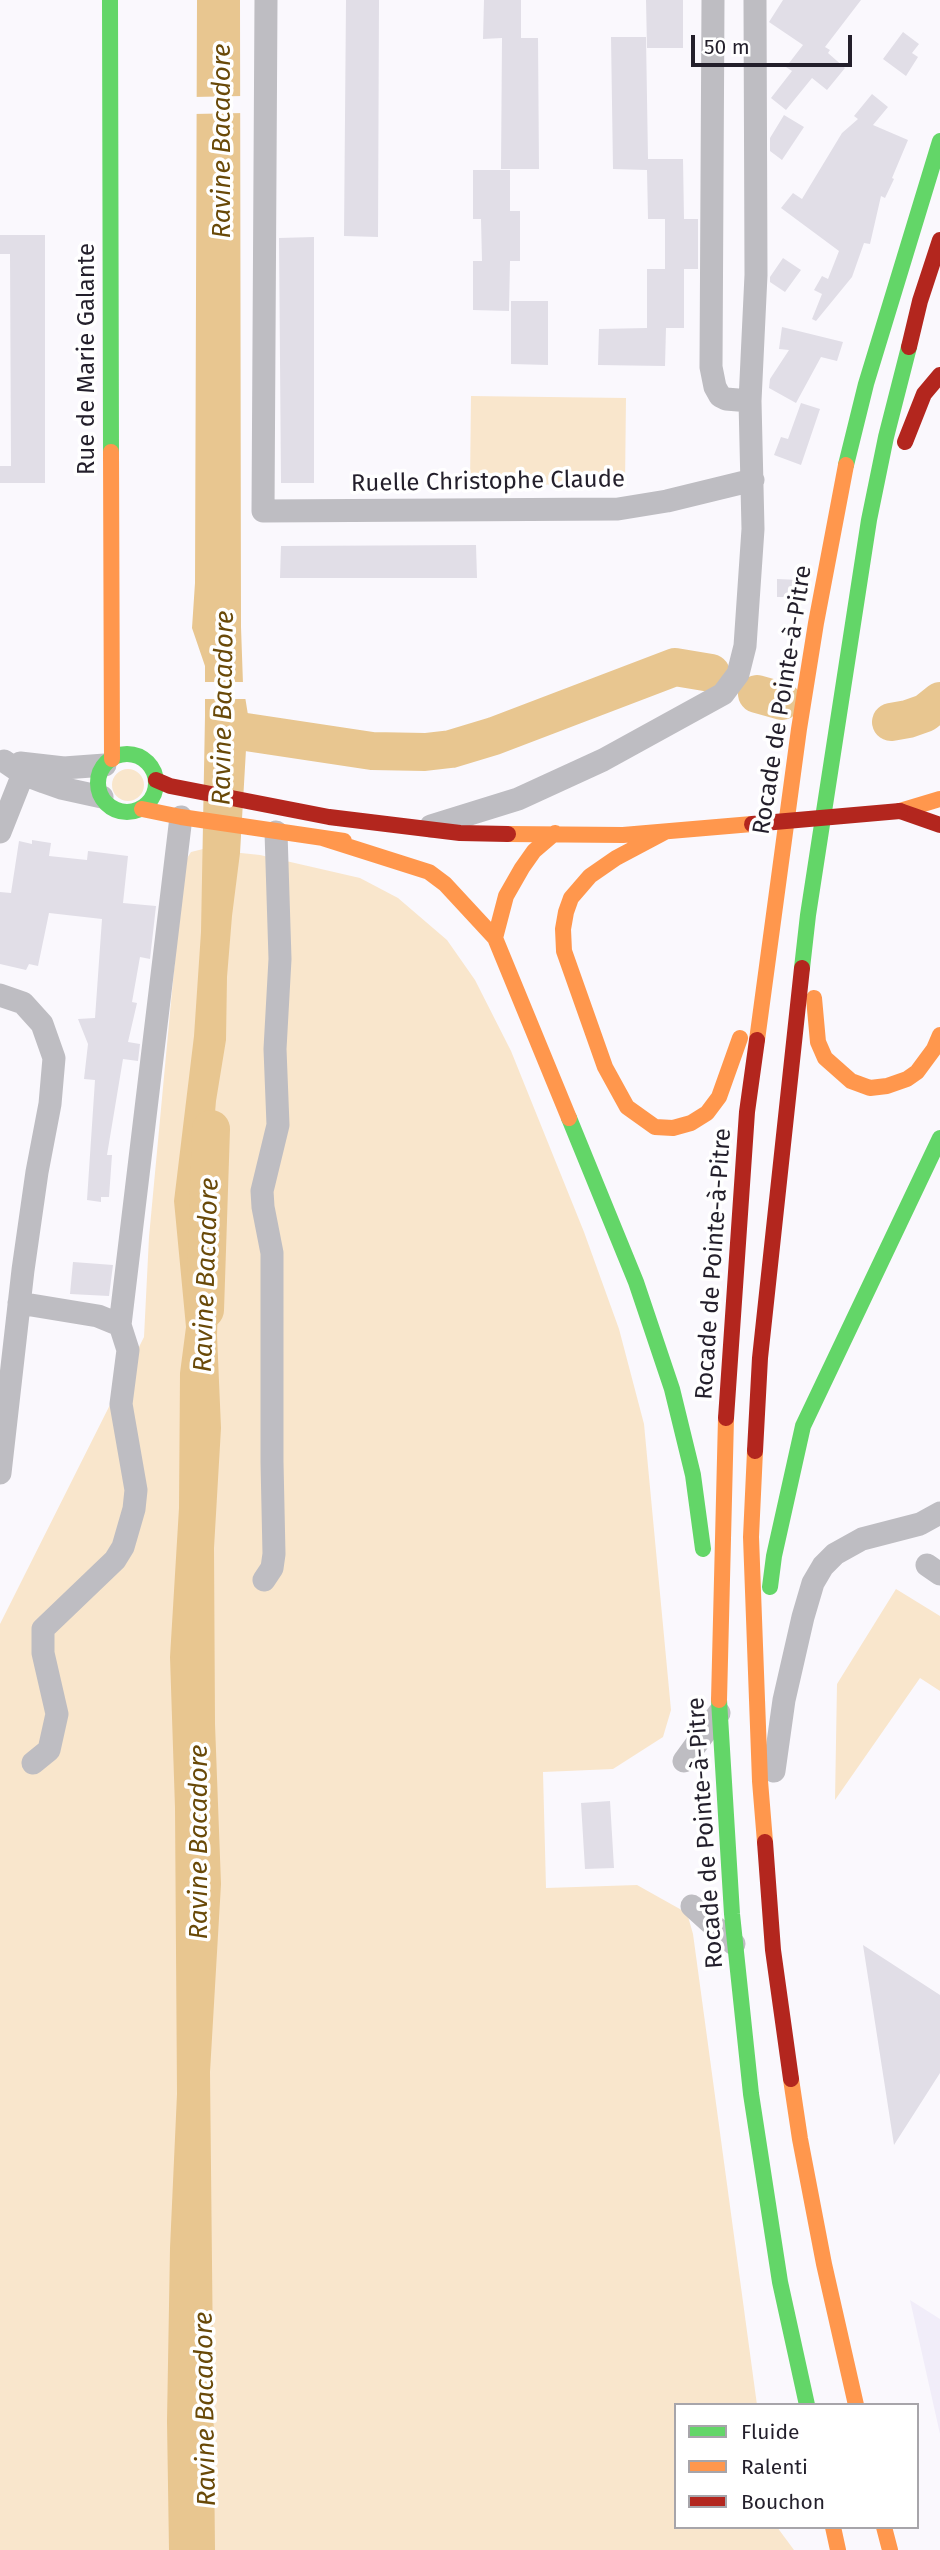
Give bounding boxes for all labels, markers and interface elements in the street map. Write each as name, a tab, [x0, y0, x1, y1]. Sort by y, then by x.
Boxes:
scale bar	[695, 21, 856, 65]
text: 50 m	[704, 34, 750, 60]
water label: Ravine Bacadore	[207, 44, 239, 238]
street label: Rue de Marie Galante	[73, 243, 101, 475]
street label: Ruelle Christophe Claude	[351, 465, 625, 499]
street label: Rocade de Pointe-à-Pitre	[747, 563, 819, 837]
water label: Ravine Bacadore	[207, 610, 241, 806]
street label: Rocade de Pointe-à-Pitre	[690, 1127, 738, 1401]
water label: Ravine Bacadore	[188, 1177, 226, 1373]
street label: Rocade de Pointe-à-Pitre	[682, 1696, 730, 1970]
water label: Ravine Bacadore	[184, 1745, 216, 1939]
water label: Ravine Bacadore	[189, 2311, 223, 2507]
legend	[674, 2403, 919, 2529]
text: Fluide	[741, 2419, 799, 2445]
text: Ralenti	[741, 2454, 808, 2480]
text: Bouchon	[741, 2489, 825, 2515]

